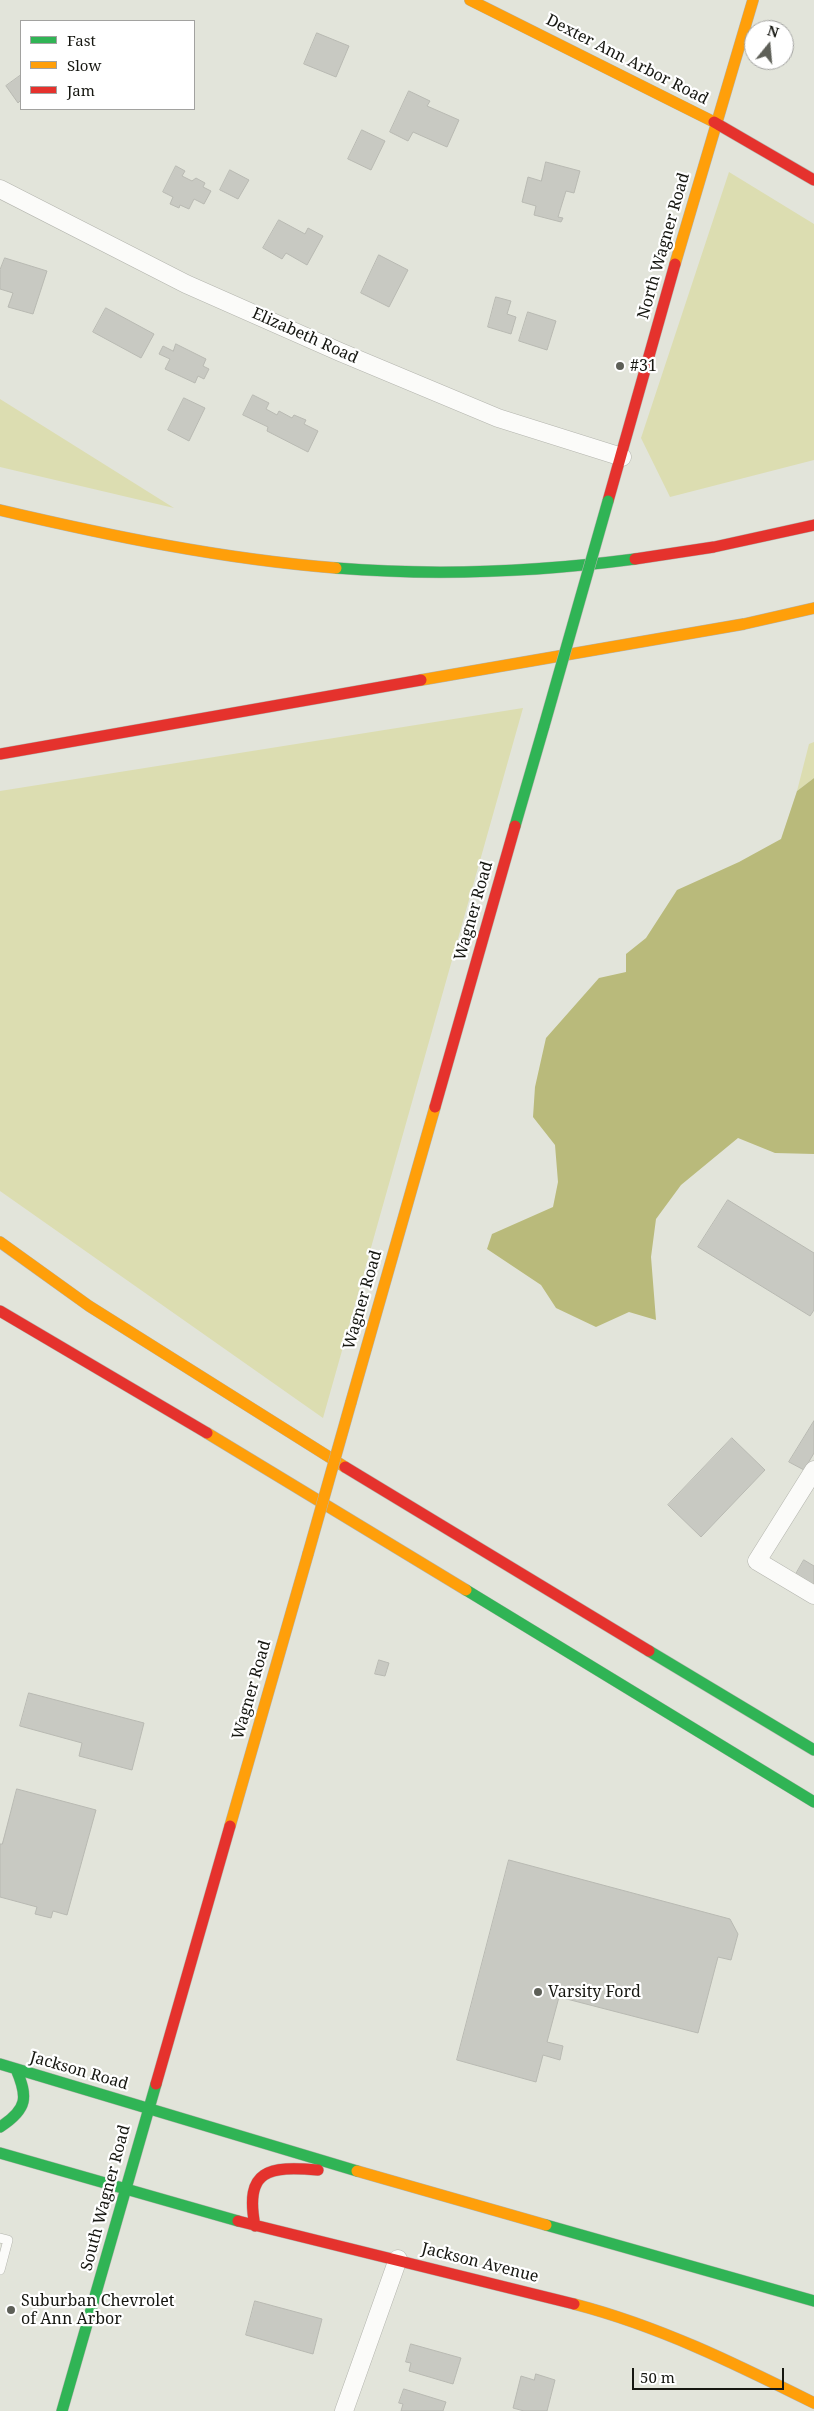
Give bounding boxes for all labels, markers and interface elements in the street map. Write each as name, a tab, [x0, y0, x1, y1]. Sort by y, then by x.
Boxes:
street label: Dexter Ann Arbor Road	[543, 11, 711, 109]
legend	[20, 20, 195, 110]
north arrow	[744, 20, 794, 70]
text: N	[765, 20, 781, 42]
text: Fast	[67, 30, 96, 50]
text: Slow	[67, 55, 101, 75]
text: Jam	[67, 80, 95, 100]
street label: North Wagner Road	[634, 171, 694, 321]
street label: Elizabeth Road	[249, 304, 361, 368]
place label: #31	[630, 356, 657, 376]
marker: #31	[614, 360, 626, 372]
street label: Wagner Road	[451, 859, 497, 963]
street label: Wagner Road	[340, 1248, 386, 1352]
street label: Wagner Road	[229, 1638, 275, 1742]
place label: Varsity Ford	[548, 1982, 641, 2002]
marker: Varsity Ford	[532, 1986, 544, 1998]
street label: Jackson Road	[28, 2048, 130, 2094]
street label: South Wagner Road	[77, 2123, 135, 2273]
street label: Jackson Avenue	[419, 2239, 541, 2287]
place label: Suburban Chevrolet of Ann Arbor	[21, 2291, 174, 2329]
marker: Suburban Chevrolet of Ann Arbor	[5, 2304, 17, 2316]
scale bar	[634, 2358, 786, 2390]
text: 50 m	[640, 2367, 675, 2387]

